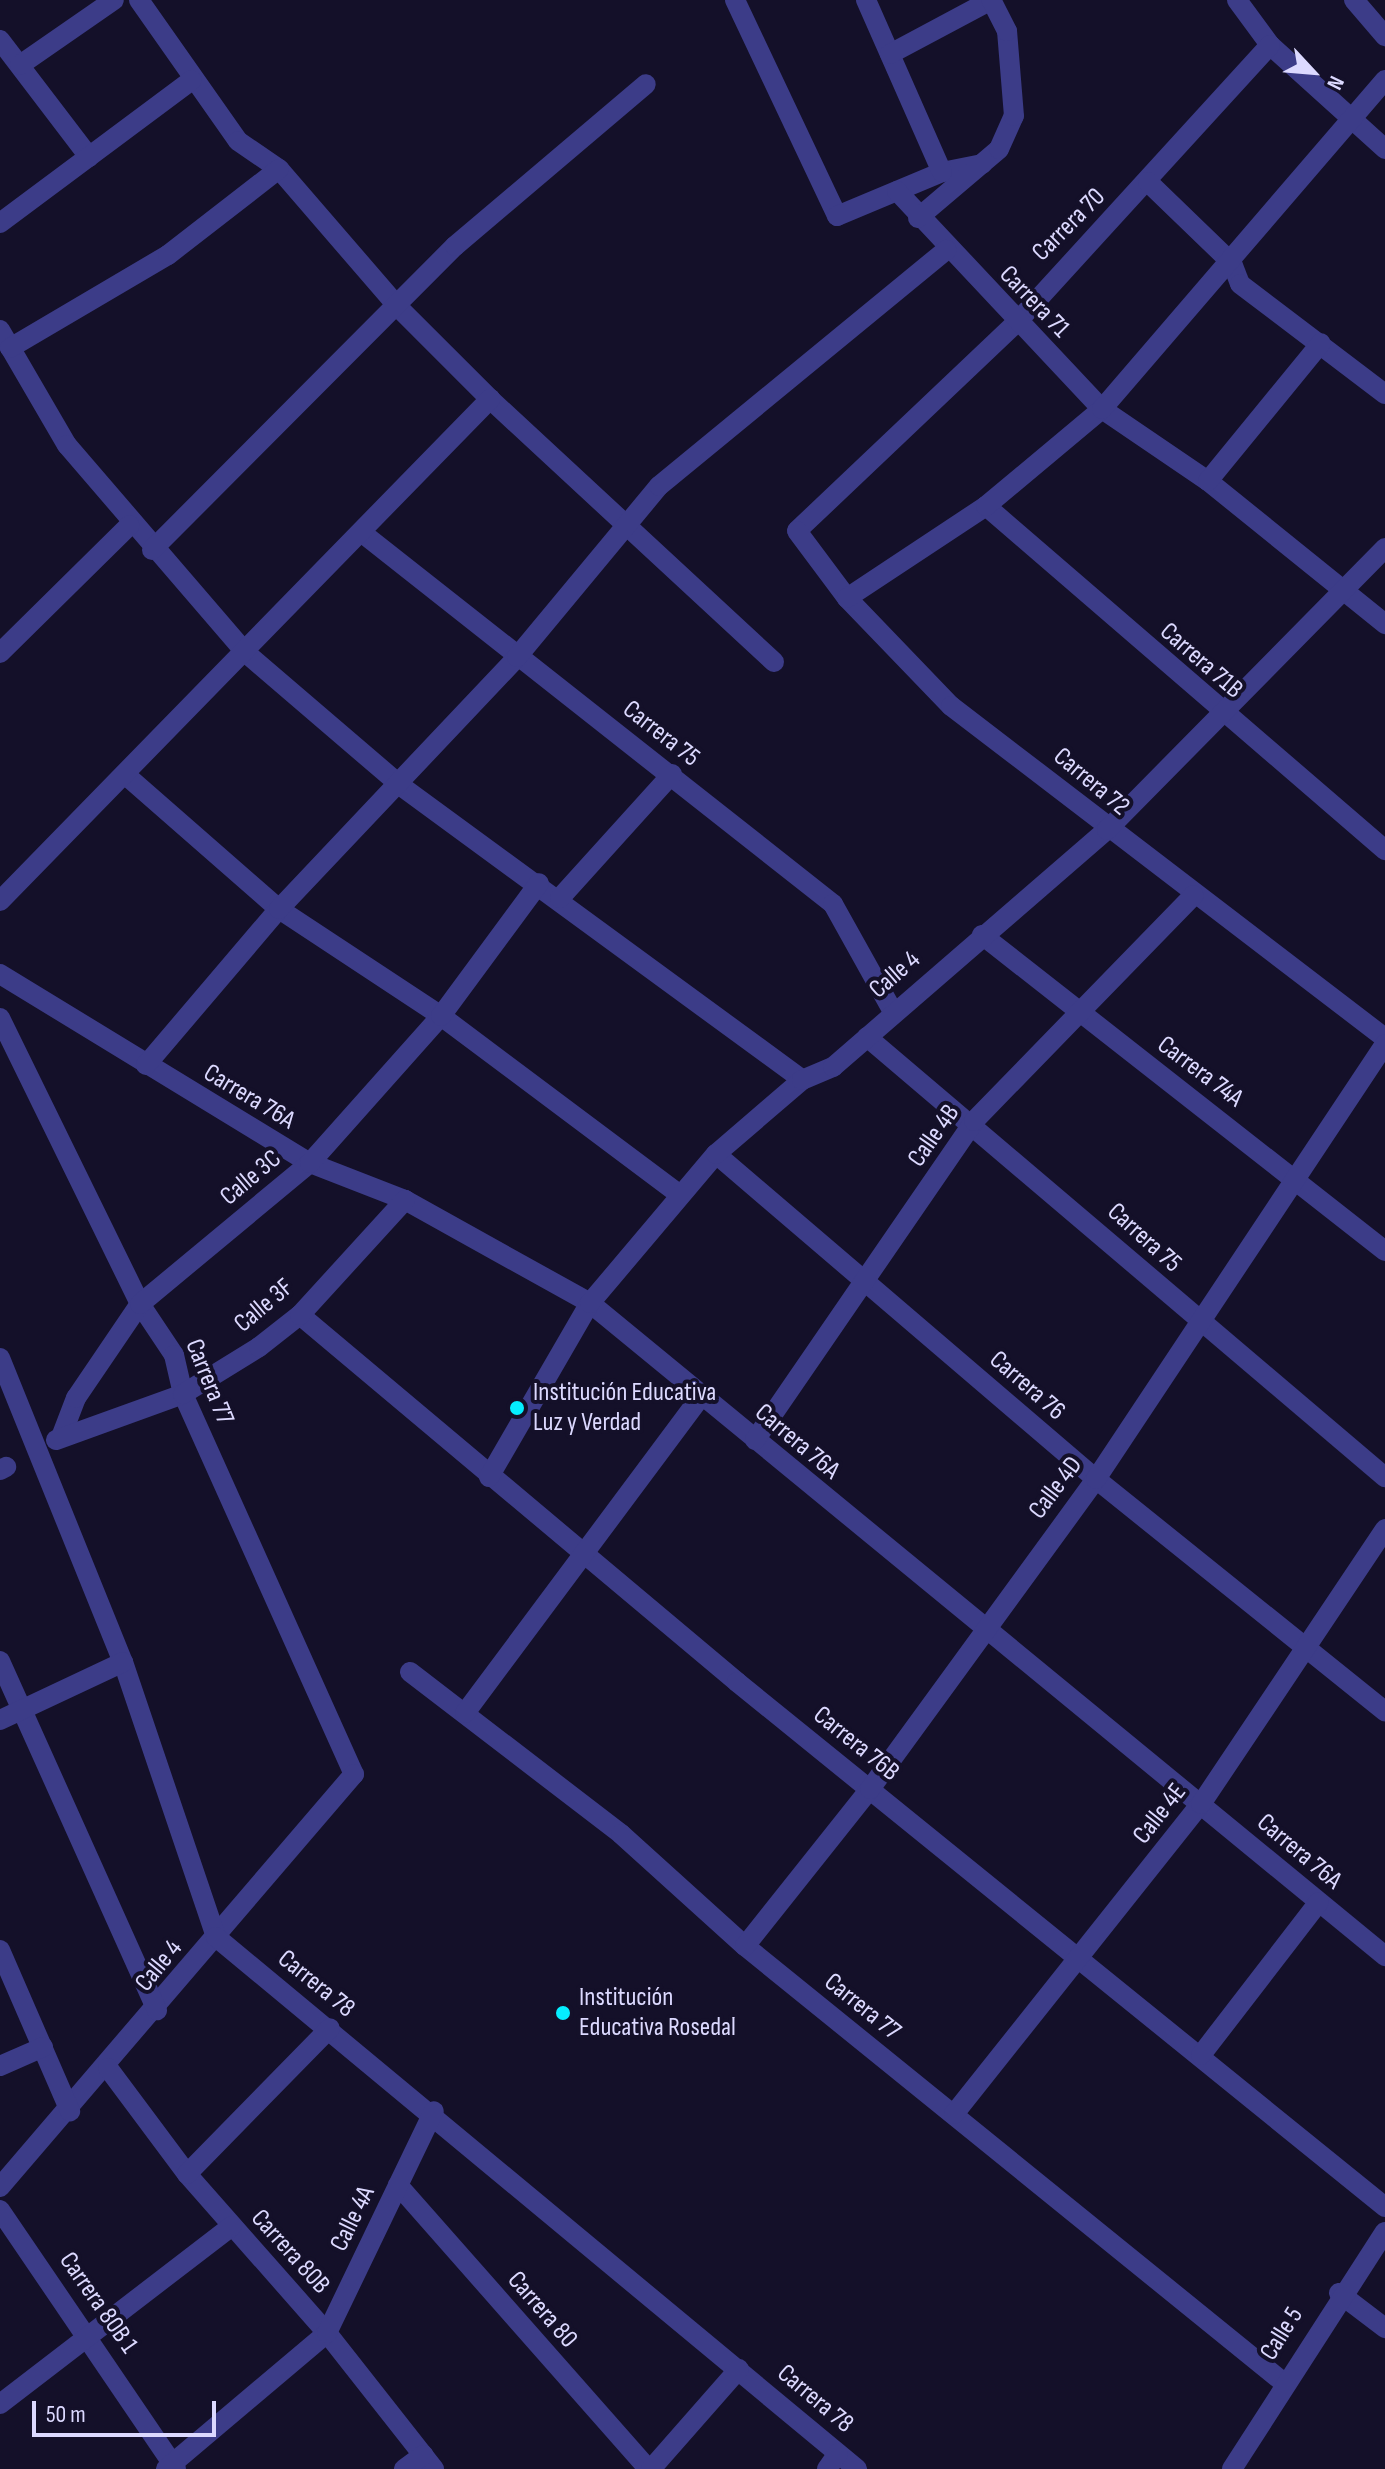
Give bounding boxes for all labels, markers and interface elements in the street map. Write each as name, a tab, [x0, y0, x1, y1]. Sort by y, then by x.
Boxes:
north arrow	[1273, 32, 1353, 112]
text: N	[1320, 72, 1350, 94]
street label: Carrera 70	[1026, 182, 1112, 268]
street label: Carrera 71	[992, 260, 1076, 344]
street label: Carrera 71B	[1153, 617, 1249, 705]
street label: Carrera 75	[616, 694, 706, 774]
street label: Carrera 72	[1047, 741, 1135, 823]
street label: Calle 4	[863, 944, 927, 1006]
street label: Carrera 74A	[1151, 1030, 1249, 1114]
street label: Carrera 76A	[198, 1058, 300, 1136]
street label: Calle 4B	[901, 1099, 967, 1173]
street label: Calle 3C	[214, 1144, 288, 1212]
street label: Carrera 75	[1100, 1197, 1188, 1279]
street label: Calle 3F	[228, 1272, 300, 1340]
street label: Carrera 77	[178, 1335, 240, 1429]
street label: Carrera 76	[983, 1345, 1071, 1427]
place label: Institución Educativa Luz y Verdad	[533, 1377, 716, 1438]
street label: Carrera 76A	[748, 1398, 846, 1486]
marker: Institución Educativa Luz y Verdad	[508, 1399, 526, 1417]
street label: Calle 4D	[1022, 1451, 1090, 1525]
street label: Carrera 76B	[807, 1700, 905, 1788]
street label: Calle 4E	[1127, 1778, 1193, 1850]
street label: Carrera 76A	[1250, 1808, 1348, 1896]
street label: Calle 4	[129, 1934, 189, 1998]
street label: Carrera 78	[271, 1944, 361, 2024]
street label: Carrera 77	[818, 1967, 906, 2047]
place label: Institución Educativa Rosedal	[579, 1982, 736, 2044]
marker: Institución Educativa Rosedal	[554, 2004, 572, 2022]
street label: Calle 4A	[324, 2181, 382, 2257]
street label: Carrera 80B	[244, 2203, 336, 2301]
street label: Carrera 80B 1	[52, 2246, 144, 2360]
street label: Carrera 80	[500, 2265, 584, 2355]
street label: Calle 5	[1254, 2302, 1310, 2366]
street label: Carrera 78	[770, 2358, 860, 2440]
scale bar	[36, 2385, 220, 2435]
text: 50 m	[46, 2400, 86, 2429]

